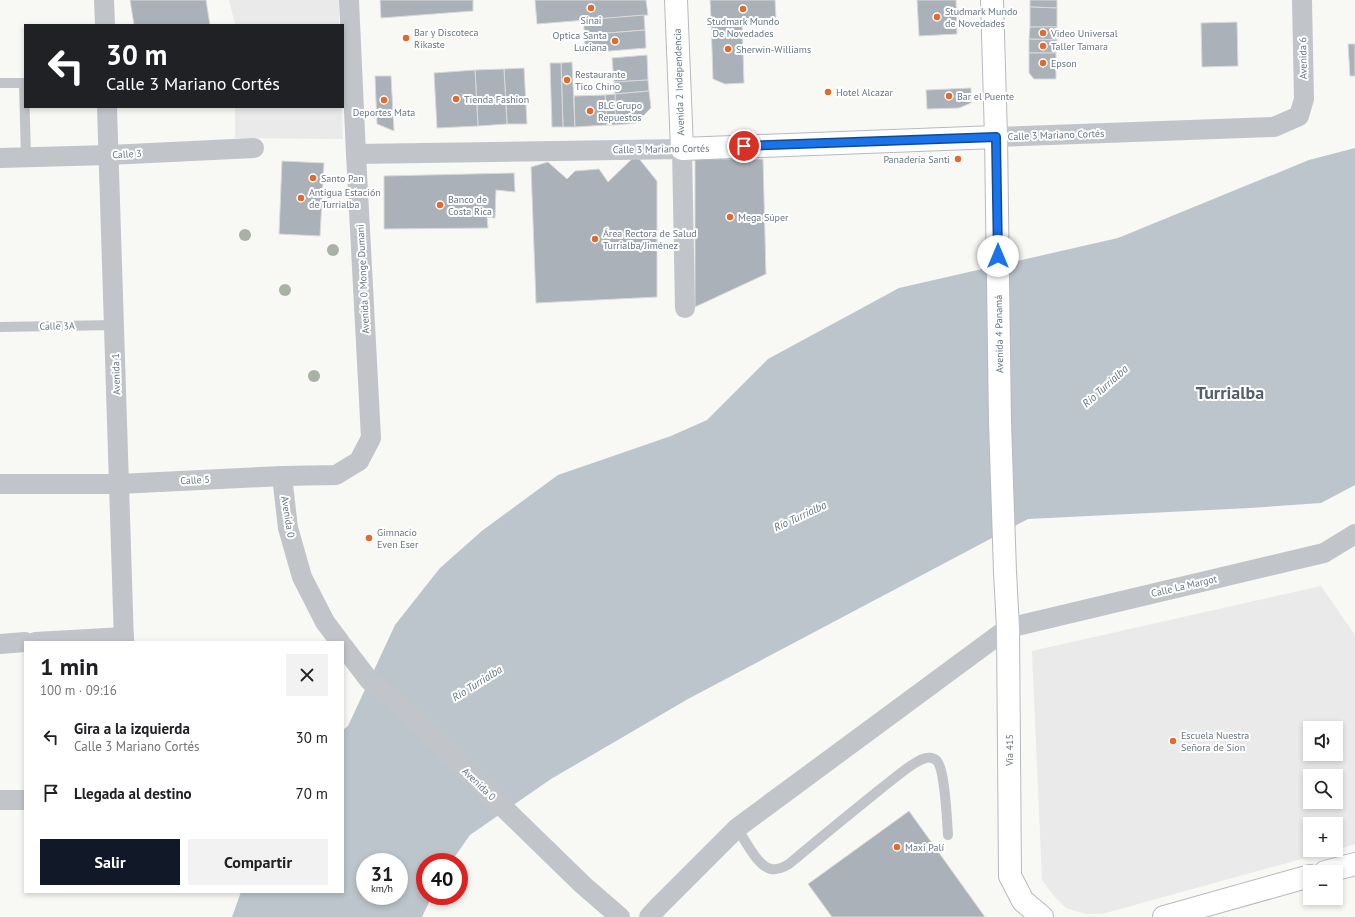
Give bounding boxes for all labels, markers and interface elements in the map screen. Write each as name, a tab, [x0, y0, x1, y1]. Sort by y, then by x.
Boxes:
marker: Sinai	[586, 3, 596, 13]
marker: Studmark Mundo De Novedades	[738, 4, 748, 14]
place label: Studmark Mundo de Novedades	[945, 5, 1018, 30]
marker: Studmark Mundo de Novedades	[932, 12, 942, 22]
place label: Sinai	[580, 14, 602, 27]
place label: Studmark Mundo De Novedades	[707, 15, 779, 40]
place label: Bar y Discoteca Rikaste	[414, 26, 479, 51]
place label: Video Universal	[1050, 27, 1118, 40]
street label: Avenida 2 Independencia	[671, 28, 687, 136]
marker: Video Universal	[1038, 28, 1048, 38]
place label: Optica Santa Luciana	[552, 29, 607, 54]
marker: Bar y Discoteca Rikaste	[401, 33, 411, 43]
text: 30 m	[106, 36, 167, 73]
marker: Optica Santa Luciana	[610, 36, 620, 46]
street label: Avenida 6	[1296, 37, 1310, 79]
icon: left	[40, 40, 92, 92]
place label: Taller Tamara	[1051, 40, 1108, 53]
marker: Taller Tamara	[1038, 41, 1048, 51]
place label: Sherwin-Williams	[736, 43, 811, 56]
marker: Sherwin-Williams	[723, 44, 733, 54]
place label: Epson	[1051, 57, 1077, 70]
marker: Epson	[1038, 58, 1048, 68]
place label: Restaurante Tico Chino	[575, 68, 626, 93]
text: Calle 3 Mariano Cortés	[106, 72, 280, 95]
marker: Restaurante Tico Chino	[562, 75, 572, 85]
place label: Hotel Alcazar	[836, 86, 893, 99]
marker: Hotel Alcazar	[823, 87, 833, 97]
place label: Bar el Puente	[957, 90, 1014, 103]
marker: Bar el Puente	[944, 91, 954, 101]
place label: Tienda Fashion	[464, 93, 529, 106]
marker: Tienda Fashion	[451, 94, 461, 104]
marker: Deportes Mata	[379, 95, 389, 105]
place label: BLC Grupo Repuestos	[598, 99, 642, 124]
place label: Deportes Mata	[353, 106, 415, 119]
marker: BLC Grupo Repuestos	[585, 106, 595, 116]
street label: Calle 3 Mariano Cortés	[1007, 127, 1105, 143]
pin	[727, 129, 761, 163]
icon: arrive	[733, 135, 755, 157]
street label: Calle 3 Mariano Cortés	[613, 142, 709, 156]
street label: Calle 3	[112, 147, 142, 161]
place label: Panadería Santi	[883, 153, 950, 166]
marker: Panadería Santi	[953, 154, 963, 164]
place label: Santo Pan	[321, 172, 364, 185]
marker: Santo Pan	[308, 173, 318, 183]
place label: Antigua Estación de Turrialba	[309, 186, 381, 211]
marker: Antigua Estación de Turrialba	[296, 193, 306, 203]
place label: Banco de Costa Rica	[448, 193, 492, 218]
marker: Banco de Costa Rica	[435, 200, 445, 210]
place label: Mega Súper	[738, 211, 789, 224]
marker: Mega Súper	[725, 212, 735, 222]
street label: Avenida 0 Monge Dumani	[354, 224, 372, 334]
place label: Área Rectora de Salud Turrialba/Jiménez	[603, 227, 697, 252]
marker: Área Rectora de Salud Turrialba/Jiménez	[590, 234, 600, 244]
position arrow	[977, 235, 1019, 277]
street label: Avenida 4 Panamá	[992, 295, 1006, 373]
street label: Calle 3A	[39, 319, 75, 333]
street label: Avenida 1	[109, 353, 123, 395]
water label: Río Turrialba	[1079, 361, 1131, 410]
district label: Turrialba	[1196, 381, 1264, 404]
street label: Calle 5	[180, 473, 210, 487]
street label: Avenida 0	[278, 495, 298, 539]
water label: Río Turrialba	[771, 497, 829, 534]
place label: Gimnacio Even Eser	[377, 526, 419, 551]
marker: Gimnacio Even Eser	[364, 533, 374, 543]
street label: Calle La Margot	[1150, 572, 1219, 600]
text: 1 min	[40, 651, 99, 682]
button: close	[286, 654, 328, 696]
water label: Río Turrialba	[449, 662, 505, 704]
text: 100 m · 09:16	[40, 682, 117, 699]
text: Gira a la izquierda	[74, 719, 190, 738]
map controls	[1303, 721, 1343, 905]
button: sound	[1303, 721, 1343, 761]
icon: left	[40, 726, 62, 748]
text: 30 m	[295, 728, 328, 747]
place label: Escuela Nuestra Señora de Sion	[1181, 729, 1249, 754]
street label: Vía 415	[1003, 734, 1016, 767]
marker: Escuela Nuestra Señora de Sion	[1168, 736, 1178, 746]
text: Calle 3 Mariano Cortés	[74, 738, 200, 755]
street label: Avenida 0	[459, 765, 499, 804]
button: search	[1303, 769, 1343, 809]
icon: arrive	[40, 782, 62, 804]
text: Llegada al destino	[74, 784, 192, 803]
text: 70 m	[295, 784, 328, 803]
button: +	[1303, 817, 1343, 857]
button: Salir	[40, 839, 180, 885]
button: Compartir	[188, 839, 328, 885]
place label: Maxi Palí	[905, 841, 944, 854]
marker: Maxi Palí	[892, 842, 902, 852]
speed limit sign: 40	[416, 853, 468, 905]
text: 31	[371, 861, 393, 887]
button: −	[1303, 865, 1343, 905]
text: km/h	[371, 882, 393, 895]

